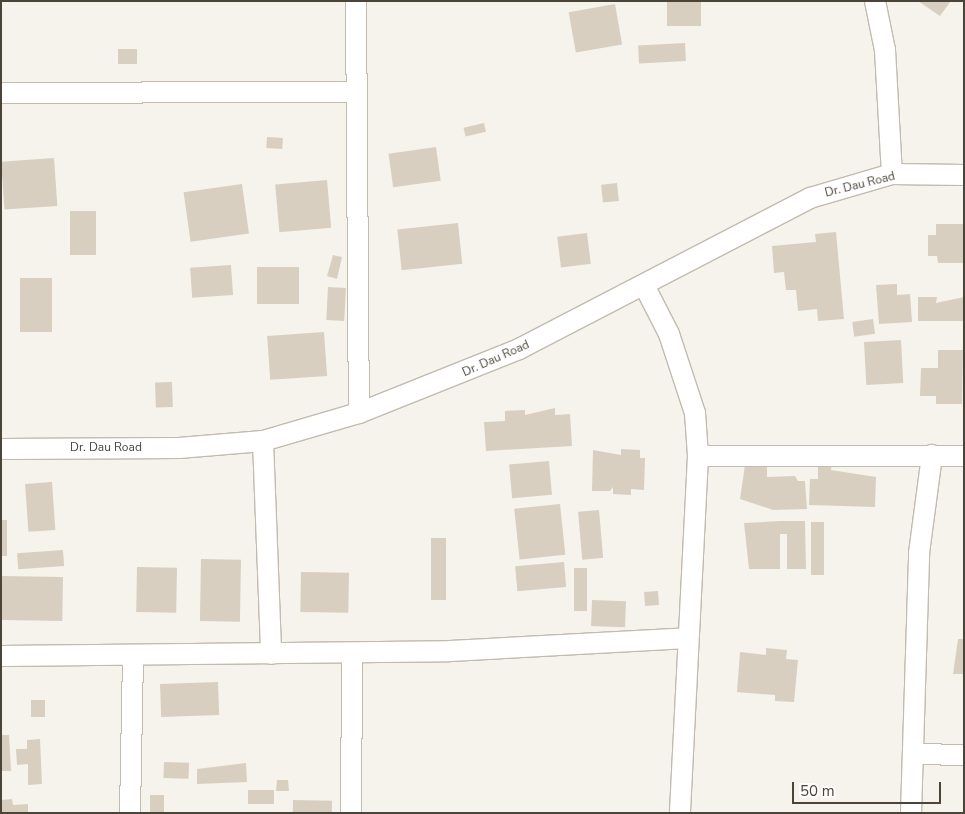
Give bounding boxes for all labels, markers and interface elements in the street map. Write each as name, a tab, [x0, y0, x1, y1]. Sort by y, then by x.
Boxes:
street label: Dr. Dau Road	[823, 169, 897, 201]
street label: Dr. Dau Road	[460, 338, 532, 380]
street label: Dr. Dau Road	[70, 441, 142, 455]
scale bar	[795, 772, 944, 804]
text: 50 m	[800, 781, 835, 801]

